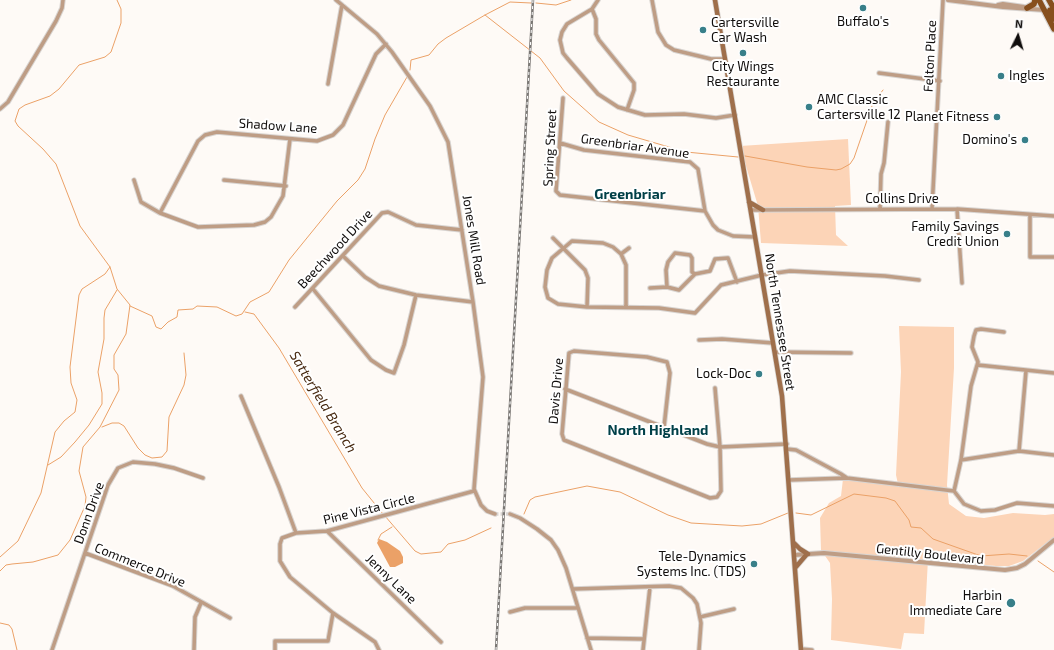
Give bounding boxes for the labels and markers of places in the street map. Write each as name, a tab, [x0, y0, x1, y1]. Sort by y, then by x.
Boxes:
marker: Buffalo's	[858, 3, 868, 13]
place label: Buffalo's	[837, 14, 889, 30]
place label: Cartersville Car Wash	[711, 15, 779, 46]
marker: Cartersville Car Wash	[698, 25, 708, 35]
marker: City Wings Restaurante	[738, 48, 748, 58]
place label: City Wings Restaurante	[707, 59, 779, 90]
place label: Ingles	[1009, 68, 1045, 84]
marker: Ingles	[996, 71, 1006, 81]
place label: AMC Classic Cartersville 12	[817, 92, 901, 123]
marker: AMC Classic Cartersville 12	[804, 102, 814, 112]
place label: Planet Fitness	[905, 109, 989, 125]
marker: Planet Fitness	[992, 112, 1002, 122]
place label: Domino's	[962, 132, 1017, 148]
marker: Domino's	[1020, 135, 1030, 145]
place label: Family Savings Credit Union	[911, 219, 999, 250]
marker: Family Savings Credit Union	[1002, 229, 1012, 239]
place label: Lock-Doc	[696, 366, 751, 382]
marker: Lock-Doc	[754, 369, 764, 379]
place label: Tele-Dynamics Systems Inc. (TDS)	[637, 549, 746, 580]
marker: Tele-Dynamics Systems Inc. (TDS)	[749, 559, 759, 569]
place label: Harbin Immediate Care	[910, 588, 1002, 619]
marker: Harbin Immediate Care	[1005, 597, 1017, 609]

